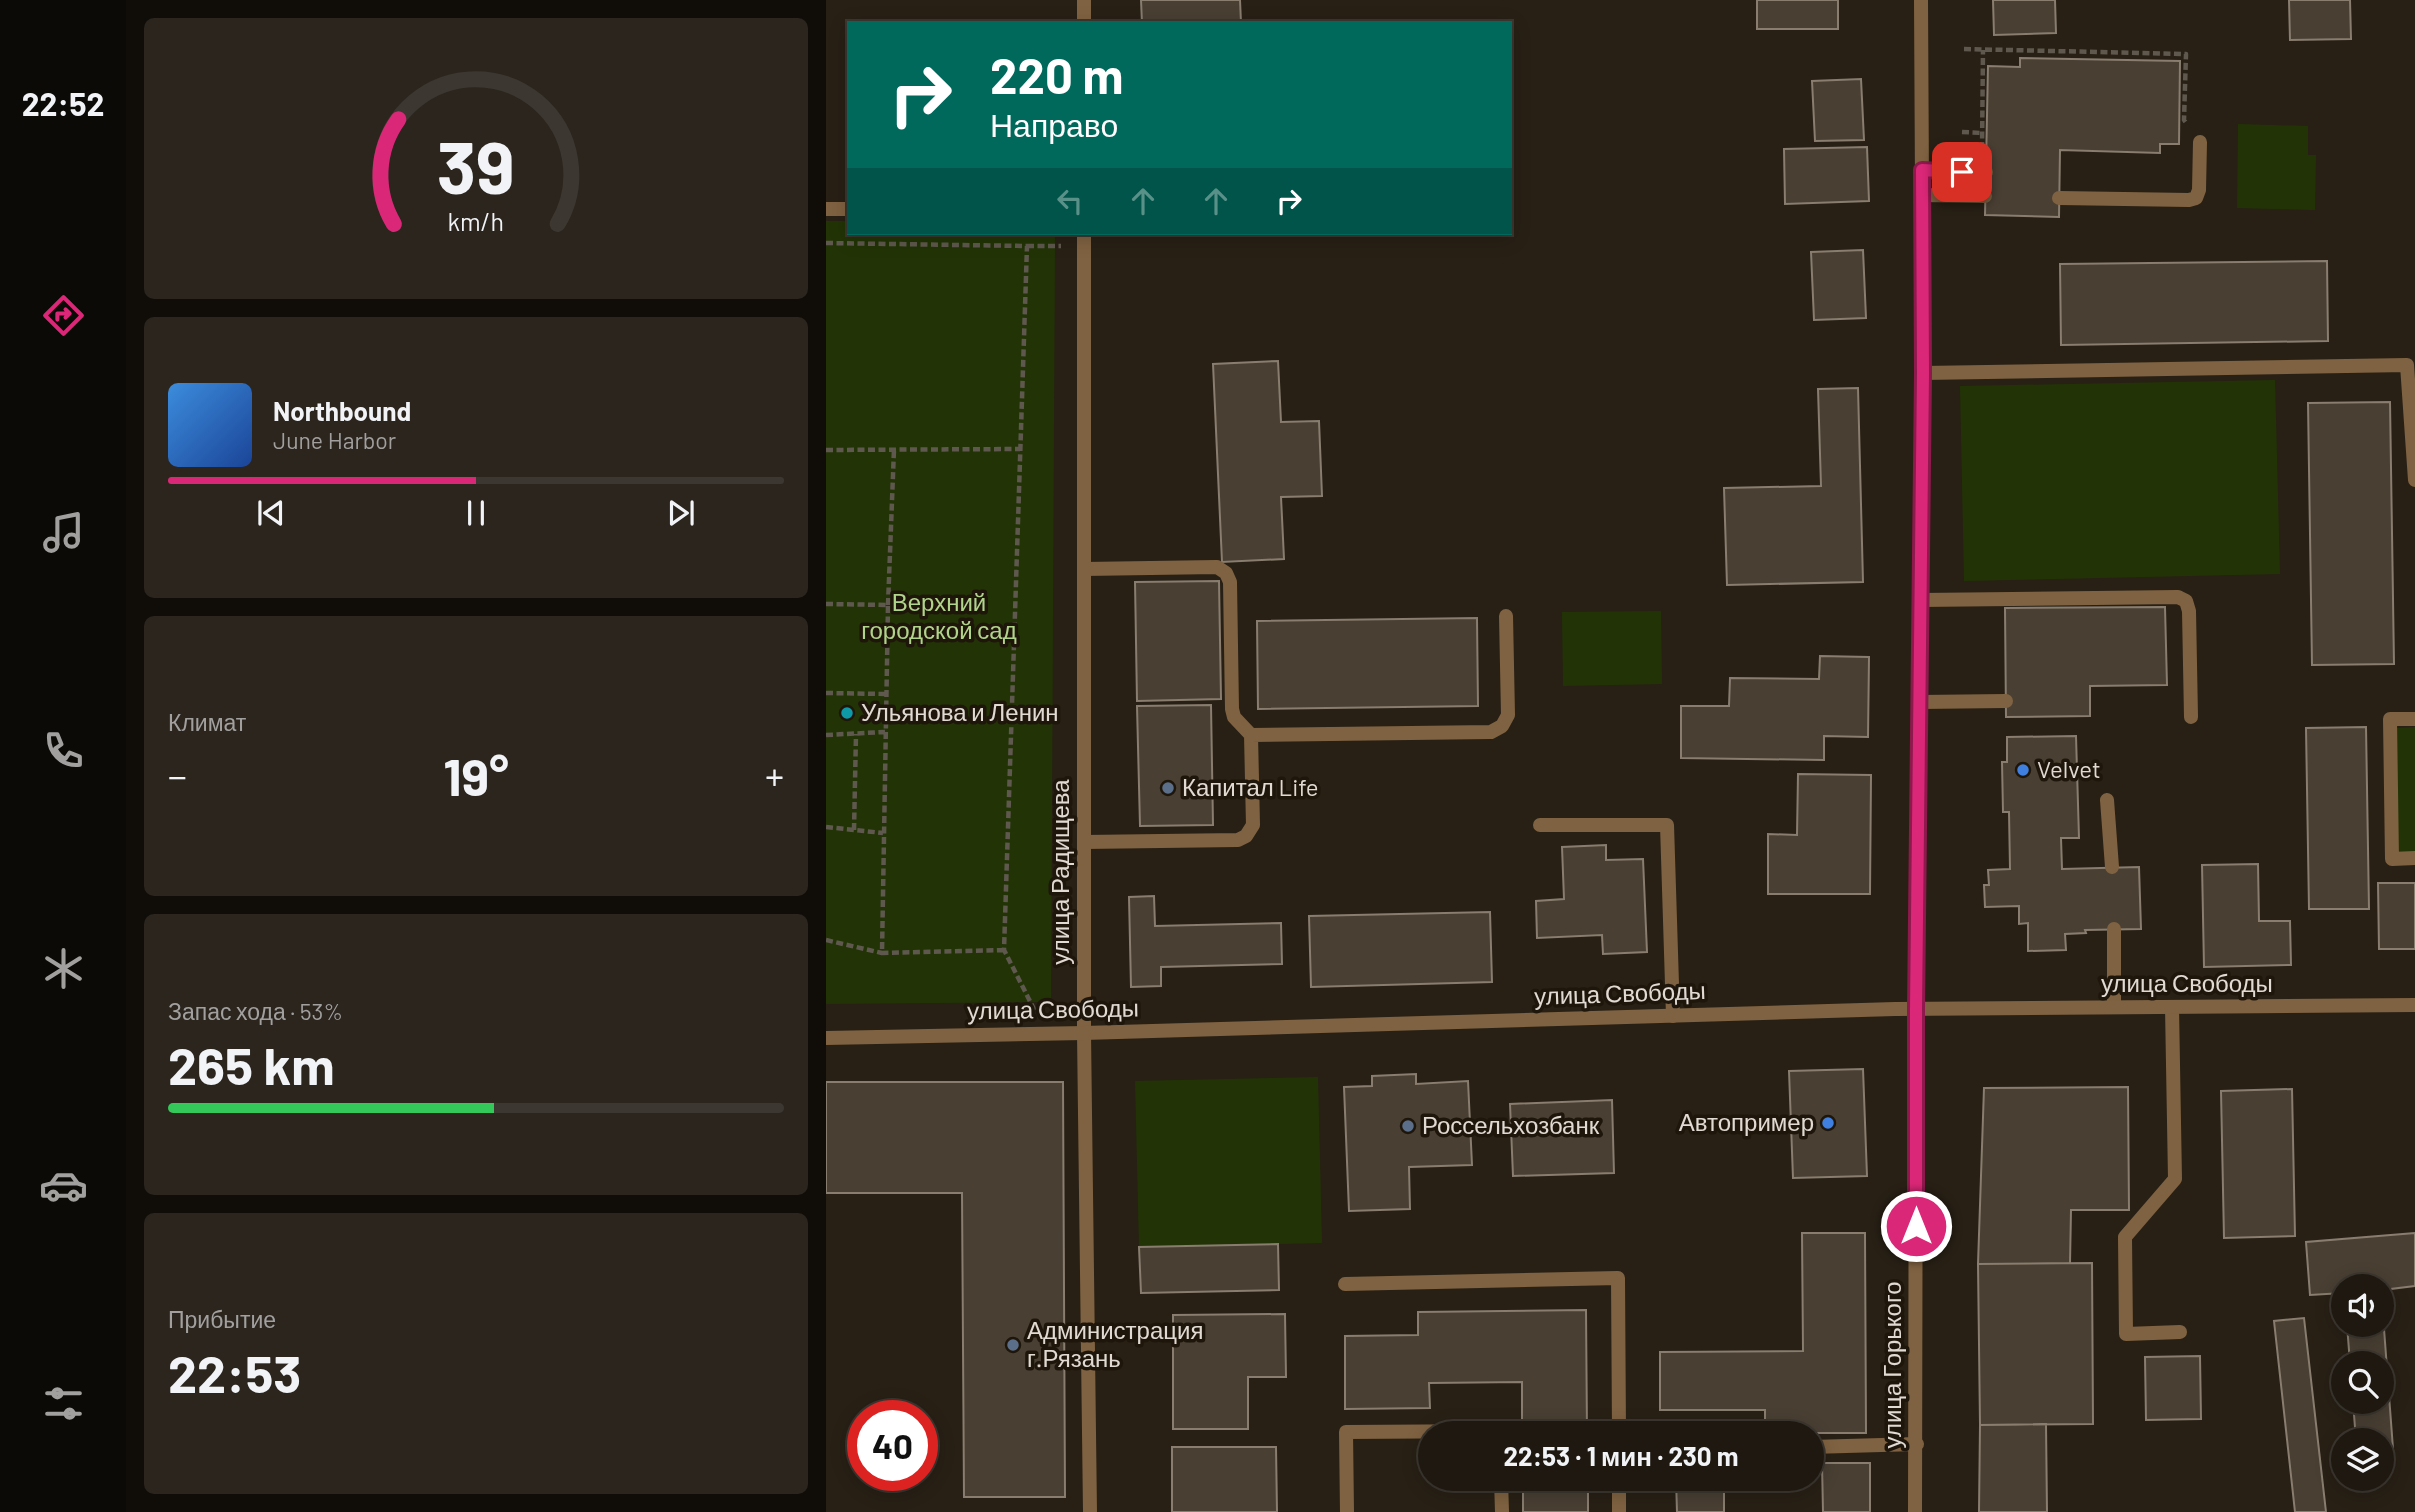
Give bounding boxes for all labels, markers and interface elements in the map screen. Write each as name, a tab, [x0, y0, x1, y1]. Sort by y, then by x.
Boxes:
text: 220 m	[990, 45, 1124, 104]
icon: right	[875, 49, 966, 140]
text: 22:52	[22, 84, 104, 122]
text: Направо	[990, 105, 1118, 143]
text: 39	[437, 122, 515, 210]
pin	[1932, 142, 1992, 202]
icon: arrive	[1943, 153, 1981, 191]
icon: left	[1051, 182, 1089, 220]
icon: ahead	[1124, 182, 1162, 220]
icon: ahead	[1197, 182, 1235, 220]
icon: right	[1270, 182, 1308, 220]
text: km/h	[448, 206, 504, 236]
icon: directions	[39, 291, 88, 340]
text: Northbound	[273, 395, 411, 426]
text: June Harbor	[273, 426, 396, 454]
icon: previous	[252, 494, 290, 532]
icon: pause	[457, 494, 495, 532]
icon: next	[662, 494, 700, 532]
icon: music	[39, 508, 88, 557]
park label: Верхний городской сад	[861, 587, 1017, 644]
place label: Ульянова и Ленин	[861, 697, 1059, 726]
marker: Ульянова и Ленин	[839, 705, 855, 721]
text: Климат	[168, 708, 246, 736]
icon: phone	[39, 726, 88, 775]
text: 19°	[443, 744, 509, 806]
text: −	[168, 752, 187, 798]
text: +	[765, 752, 784, 798]
place label: Velvet	[2037, 754, 2101, 783]
marker: Velvet	[2015, 762, 2031, 778]
place label: Капитал Life	[1182, 772, 1319, 801]
street label: улица Радищева	[1045, 779, 1074, 965]
marker: Капитал Life	[1160, 780, 1176, 796]
icon: climate	[39, 944, 88, 993]
street label: улица Свободы	[2101, 968, 2273, 997]
street label: улица Свободы	[1534, 975, 1706, 1010]
street label: улица Свободы	[967, 993, 1139, 1024]
text: Запас хода · 53%	[168, 997, 343, 1025]
text: 265 km	[168, 1033, 335, 1095]
place label: Автопример	[1679, 1107, 1814, 1136]
place label: Россельхозбанк	[1422, 1110, 1600, 1139]
marker: Автопример	[1820, 1115, 1836, 1131]
marker: Россельхозбанк	[1400, 1118, 1416, 1134]
icon: car	[39, 1161, 88, 1210]
position arrow	[1879, 1189, 1953, 1263]
map controls	[2331, 1274, 2394, 1491]
button: sound	[2331, 1274, 2394, 1337]
street label: улица Горького	[1877, 1281, 1906, 1449]
text: Прибытие	[168, 1305, 276, 1333]
place label: Администрация г.Рязань	[1027, 1315, 1203, 1372]
marker: Администрация г.Рязань	[1005, 1337, 1021, 1353]
text: 22:53	[168, 1341, 301, 1403]
button: search	[2331, 1351, 2394, 1414]
icon: filters	[39, 1379, 88, 1428]
speed limit sign: 40	[847, 1400, 938, 1491]
button: layers	[2331, 1428, 2394, 1491]
text: 22:53 · 1 мин · 230 m	[1504, 1440, 1738, 1471]

